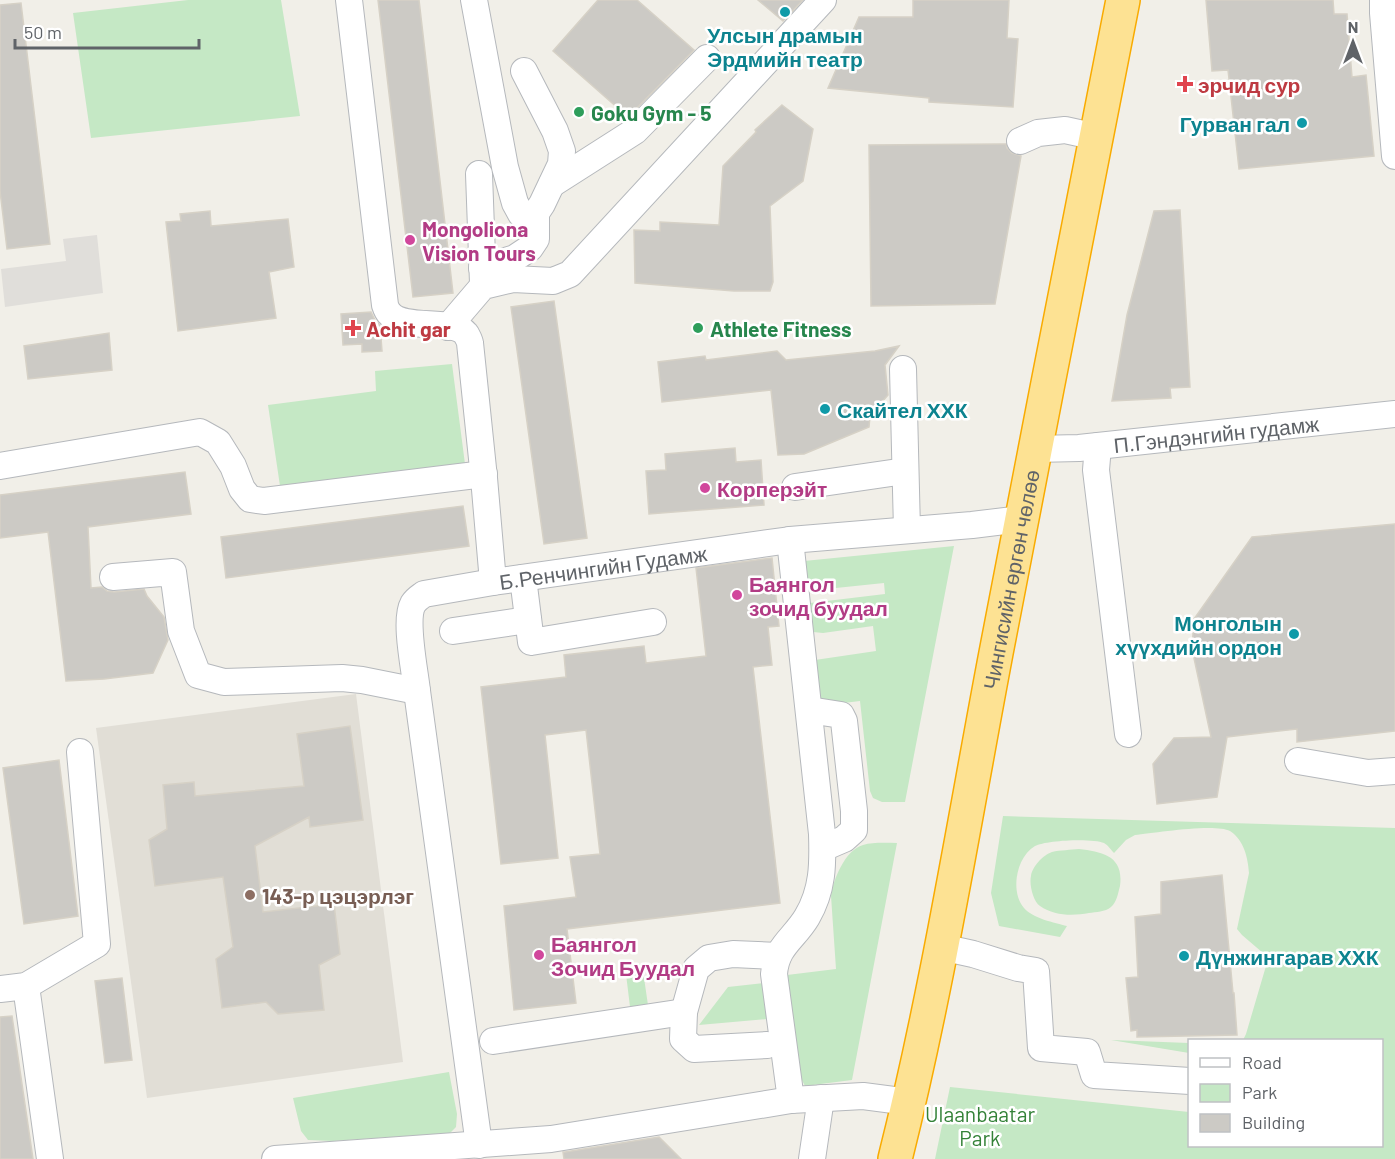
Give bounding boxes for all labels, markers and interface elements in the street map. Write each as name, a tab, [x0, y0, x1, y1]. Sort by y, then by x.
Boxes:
marker: Улсын драмын Эрдмийн театр	[778, 5, 792, 19]
scale bar	[15, 12, 200, 50]
north arrow	[1323, 12, 1383, 72]
text: N	[1348, 17, 1358, 36]
text: 50 m	[24, 21, 62, 43]
place label: Улсын драмын Эрдмийн театр	[707, 22, 863, 71]
place label: эрчид сур	[1198, 72, 1300, 97]
marker: эрчид сур	[1176, 75, 1194, 93]
place label: Goku Gym - 5	[591, 100, 712, 125]
marker: Goku Gym - 5	[572, 105, 586, 119]
place label: Гурван гал	[1180, 111, 1290, 136]
marker: Гурван гал	[1295, 116, 1309, 130]
place label: Mongoliona Vision Tours	[422, 216, 536, 265]
marker: Mongoliona Vision Tours	[403, 233, 417, 247]
place label: Achit gar	[366, 316, 451, 341]
place label: Athlete Fitness	[710, 316, 852, 341]
marker: Achit gar	[344, 319, 362, 337]
marker: Athlete Fitness	[691, 321, 705, 335]
place label: Скайтел ХХК	[837, 397, 968, 422]
marker: Скайтел ХХК	[818, 402, 832, 416]
street label: П.Гэндэнгийн гудамж	[1112, 410, 1320, 457]
street label: Чингисийн өргөн чөлөө	[977, 467, 1043, 691]
place label: Корперэйт	[717, 476, 827, 501]
marker: Корперэйт	[698, 481, 712, 495]
street label: Б.Ренчингийн Гудамж	[497, 539, 708, 593]
place label: Баянгол зочид буудал	[749, 571, 888, 620]
marker: Баянгол зочид буудал	[730, 588, 744, 602]
place label: Монголын хүүхдийн ордон	[1115, 610, 1282, 659]
marker: Монголын хүүхдийн ордон	[1287, 627, 1301, 641]
place label: 143-р цэцэрлэг	[262, 883, 414, 908]
marker: 143-р цэцэрлэг	[243, 888, 257, 902]
place label: Баянгол Зочид Буудал	[551, 931, 695, 980]
place label: Дүнжингарав ХХК	[1196, 944, 1379, 969]
marker: Баянгол Зочид Буудал	[532, 948, 546, 962]
marker: Дүнжингарав ХХК	[1177, 949, 1191, 963]
legend	[1188, 1039, 1383, 1147]
text: Road	[1242, 1051, 1282, 1073]
text: Park	[1242, 1081, 1277, 1103]
park label: Ulaanbaatar Park	[925, 1101, 1035, 1150]
text: Building	[1242, 1111, 1305, 1133]

